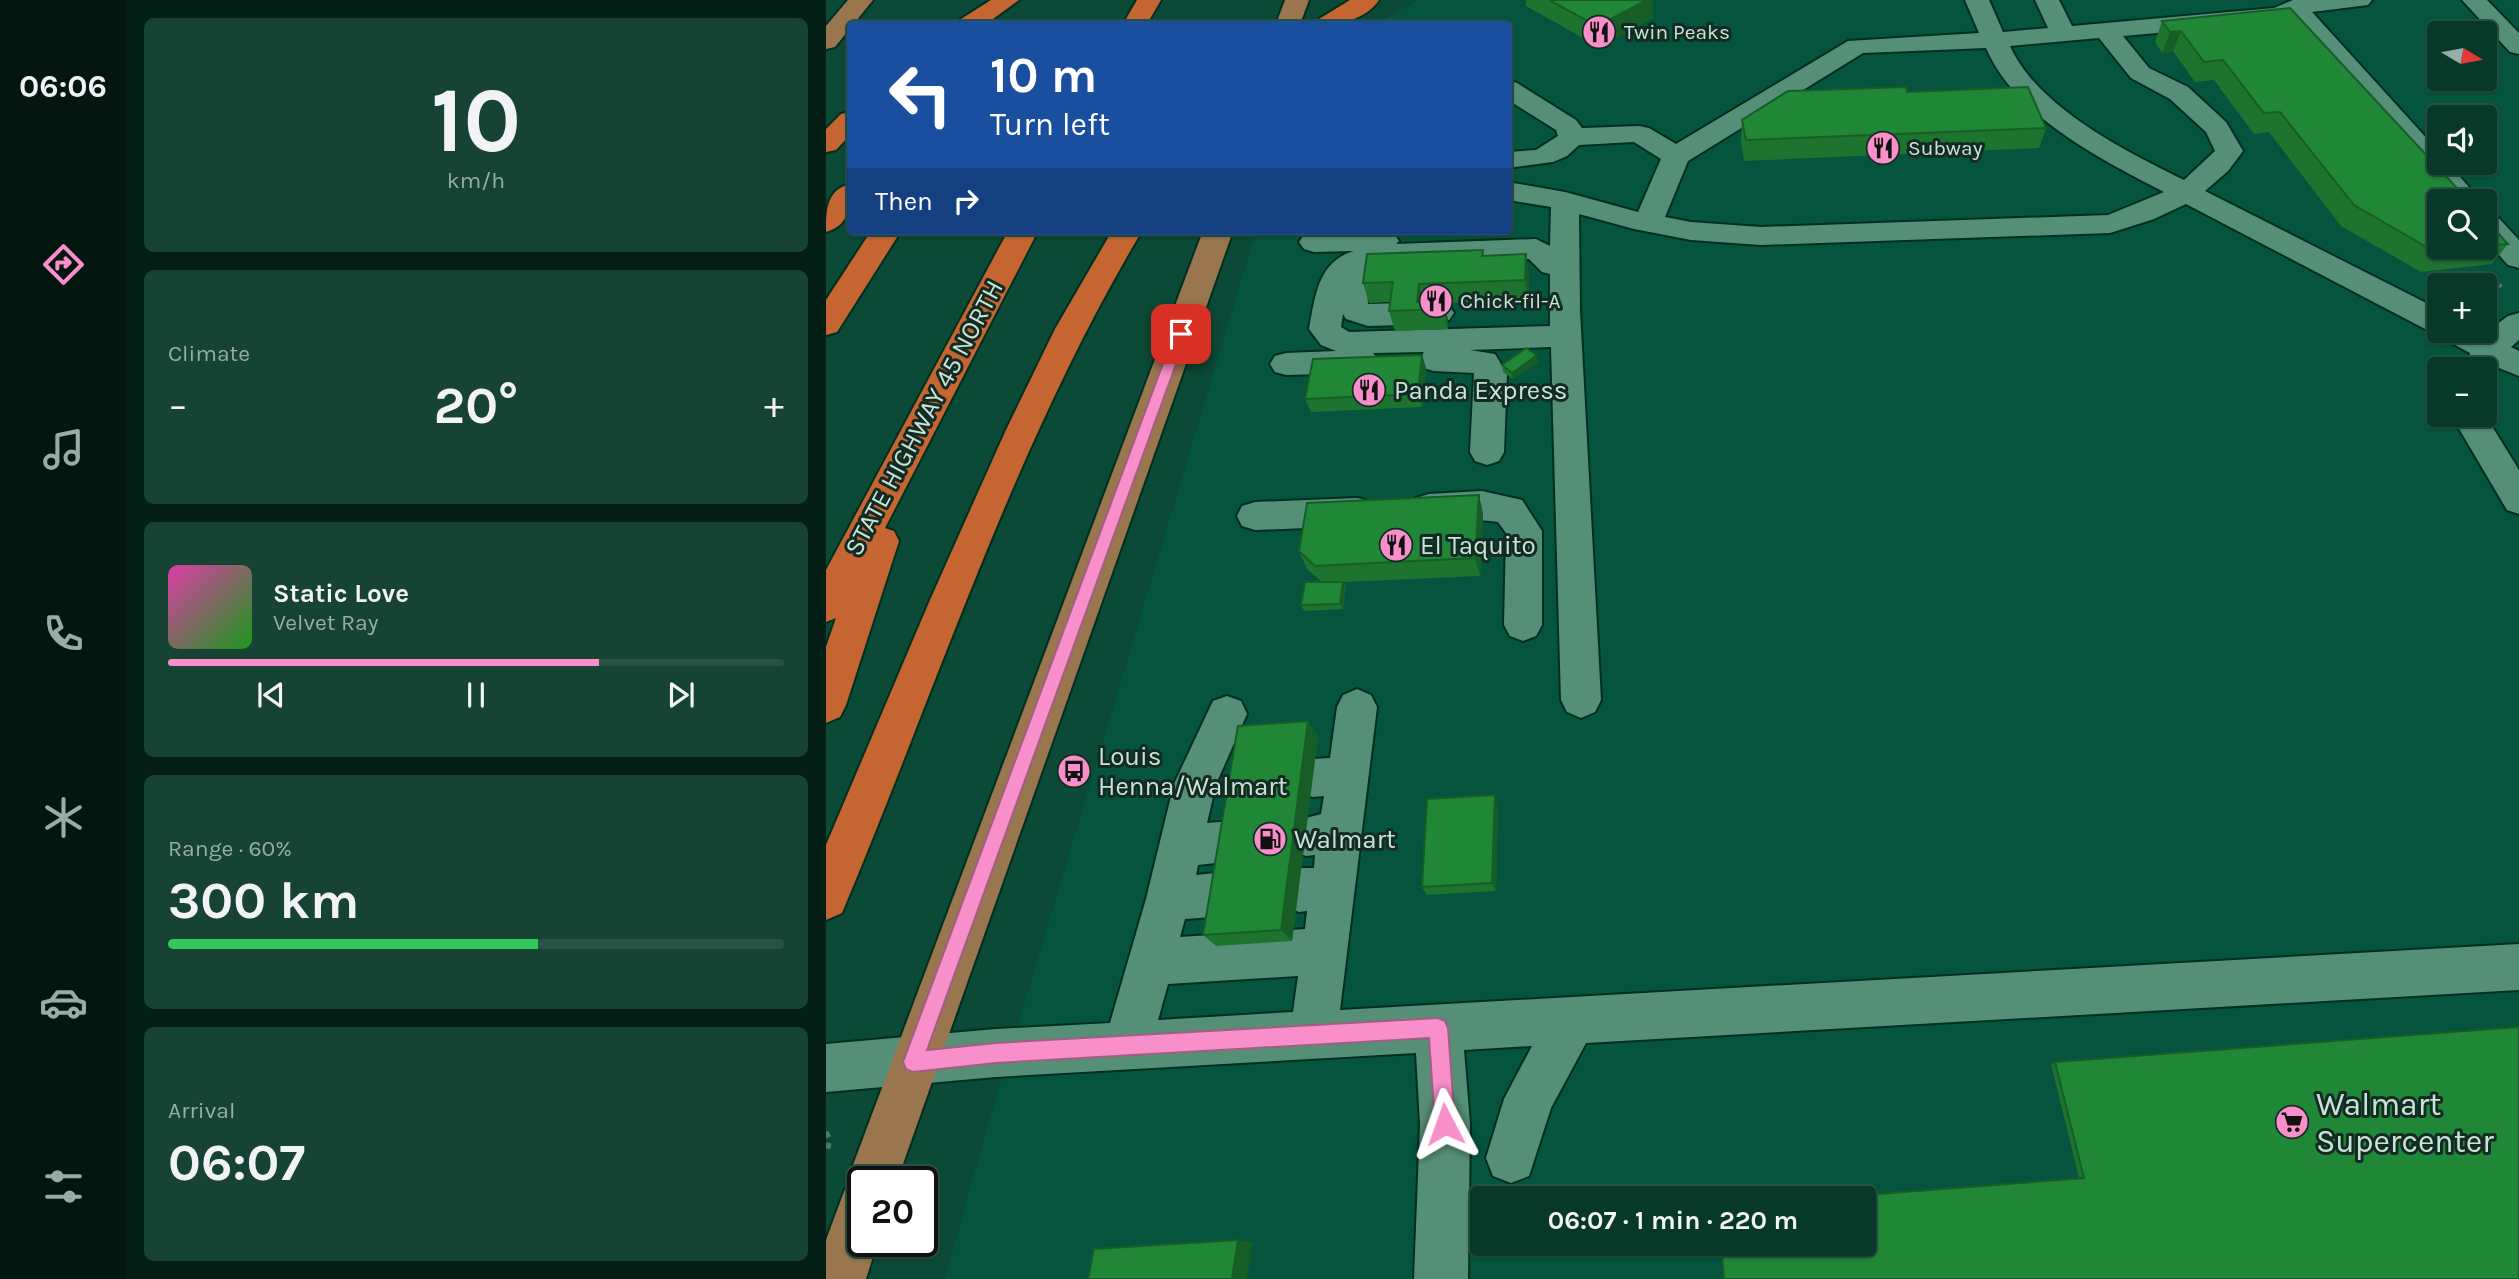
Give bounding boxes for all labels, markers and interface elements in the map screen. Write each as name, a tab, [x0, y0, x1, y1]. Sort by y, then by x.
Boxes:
restaurant icon: Twin Peaks	[1580, 13, 1618, 51]
place label: Twin Peaks	[1624, 20, 1730, 44]
north arrow	[2427, 21, 2497, 91]
map controls	[2427, 21, 2497, 427]
text: 10 m	[990, 47, 1097, 104]
icon: left	[875, 49, 966, 140]
text: 06:06	[19, 68, 107, 105]
text: 10	[431, 68, 521, 174]
button: sound	[2427, 105, 2497, 175]
text: Turn left	[990, 106, 1110, 143]
restaurant icon: Subway	[1864, 129, 1902, 167]
place label: Subway	[1908, 136, 1983, 160]
text: km/h	[447, 167, 505, 194]
icon: right	[947, 182, 985, 220]
text: Then	[875, 186, 933, 217]
button: search	[2427, 189, 2497, 259]
icon: directions	[39, 240, 88, 289]
button: +	[2427, 273, 2497, 343]
street label: STATE HIGHWAY 45 NORTH	[838, 275, 1010, 561]
restaurant icon: Chick-fil-A	[1417, 282, 1455, 320]
place label: Chick-fil-A	[1460, 289, 1561, 313]
pin	[1151, 304, 1211, 364]
icon: arrive	[1162, 315, 1200, 353]
text: Climate	[168, 340, 250, 367]
button: −	[2427, 357, 2497, 427]
restaurant icon: Panda Express	[1350, 371, 1388, 409]
text: 20°	[434, 375, 518, 436]
place label: Panda Express	[1394, 375, 1567, 406]
text: −	[168, 383, 188, 428]
text: +	[764, 383, 784, 428]
icon: music	[39, 425, 88, 474]
restaurant icon: El Taquito	[1377, 526, 1415, 564]
place label: El Taquito	[1420, 530, 1536, 561]
text: Static Love	[273, 578, 409, 609]
icon: phone	[39, 609, 88, 658]
text: Velvet Ray	[273, 609, 378, 636]
icon: previous	[252, 676, 290, 714]
icon: pause	[457, 676, 495, 714]
icon: next	[662, 676, 700, 714]
place label: Louis Henna/Walmart	[1098, 741, 1288, 802]
bus stop icon: Louis Henna/Walmart	[1055, 752, 1093, 790]
icon: climate	[39, 793, 88, 842]
fuel station icon: Walmart	[1251, 820, 1289, 858]
place label: Walmart	[1294, 824, 1396, 855]
text: Range · 60%	[168, 835, 292, 862]
text: 300 km	[168, 870, 359, 931]
icon: car	[39, 978, 88, 1027]
place label: Walmart Supercenter	[2316, 1086, 2494, 1160]
position arrow	[1408, 1087, 1482, 1161]
text: Arrival	[168, 1097, 235, 1124]
supermarket icon: Walmart Supercenter	[2273, 1103, 2311, 1141]
text: 06:07	[168, 1132, 305, 1193]
icon: filters	[39, 1162, 88, 1211]
speed limit sign: 20	[847, 1166, 938, 1257]
text: 06:07 · 1 min · 220 m	[1548, 1205, 1798, 1236]

